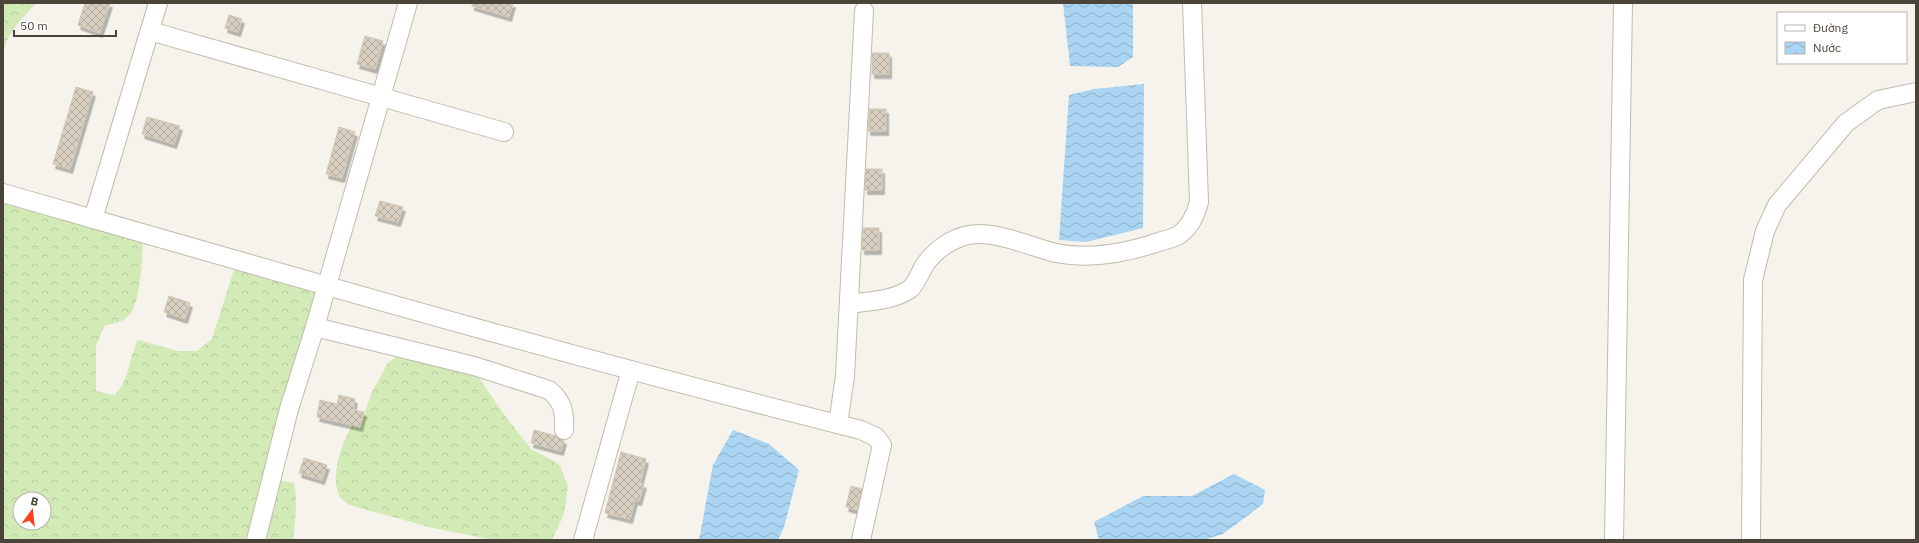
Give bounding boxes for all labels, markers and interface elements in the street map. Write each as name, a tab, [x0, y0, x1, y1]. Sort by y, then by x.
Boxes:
scale bar	[14, 12, 116, 38]
legend	[1777, 12, 1907, 64]
text: 50 m	[20, 18, 48, 33]
text: Đường	[1813, 20, 1848, 35]
text: Nước	[1813, 40, 1841, 55]
north arrow	[12, 491, 52, 531]
text: B	[29, 494, 40, 509]

